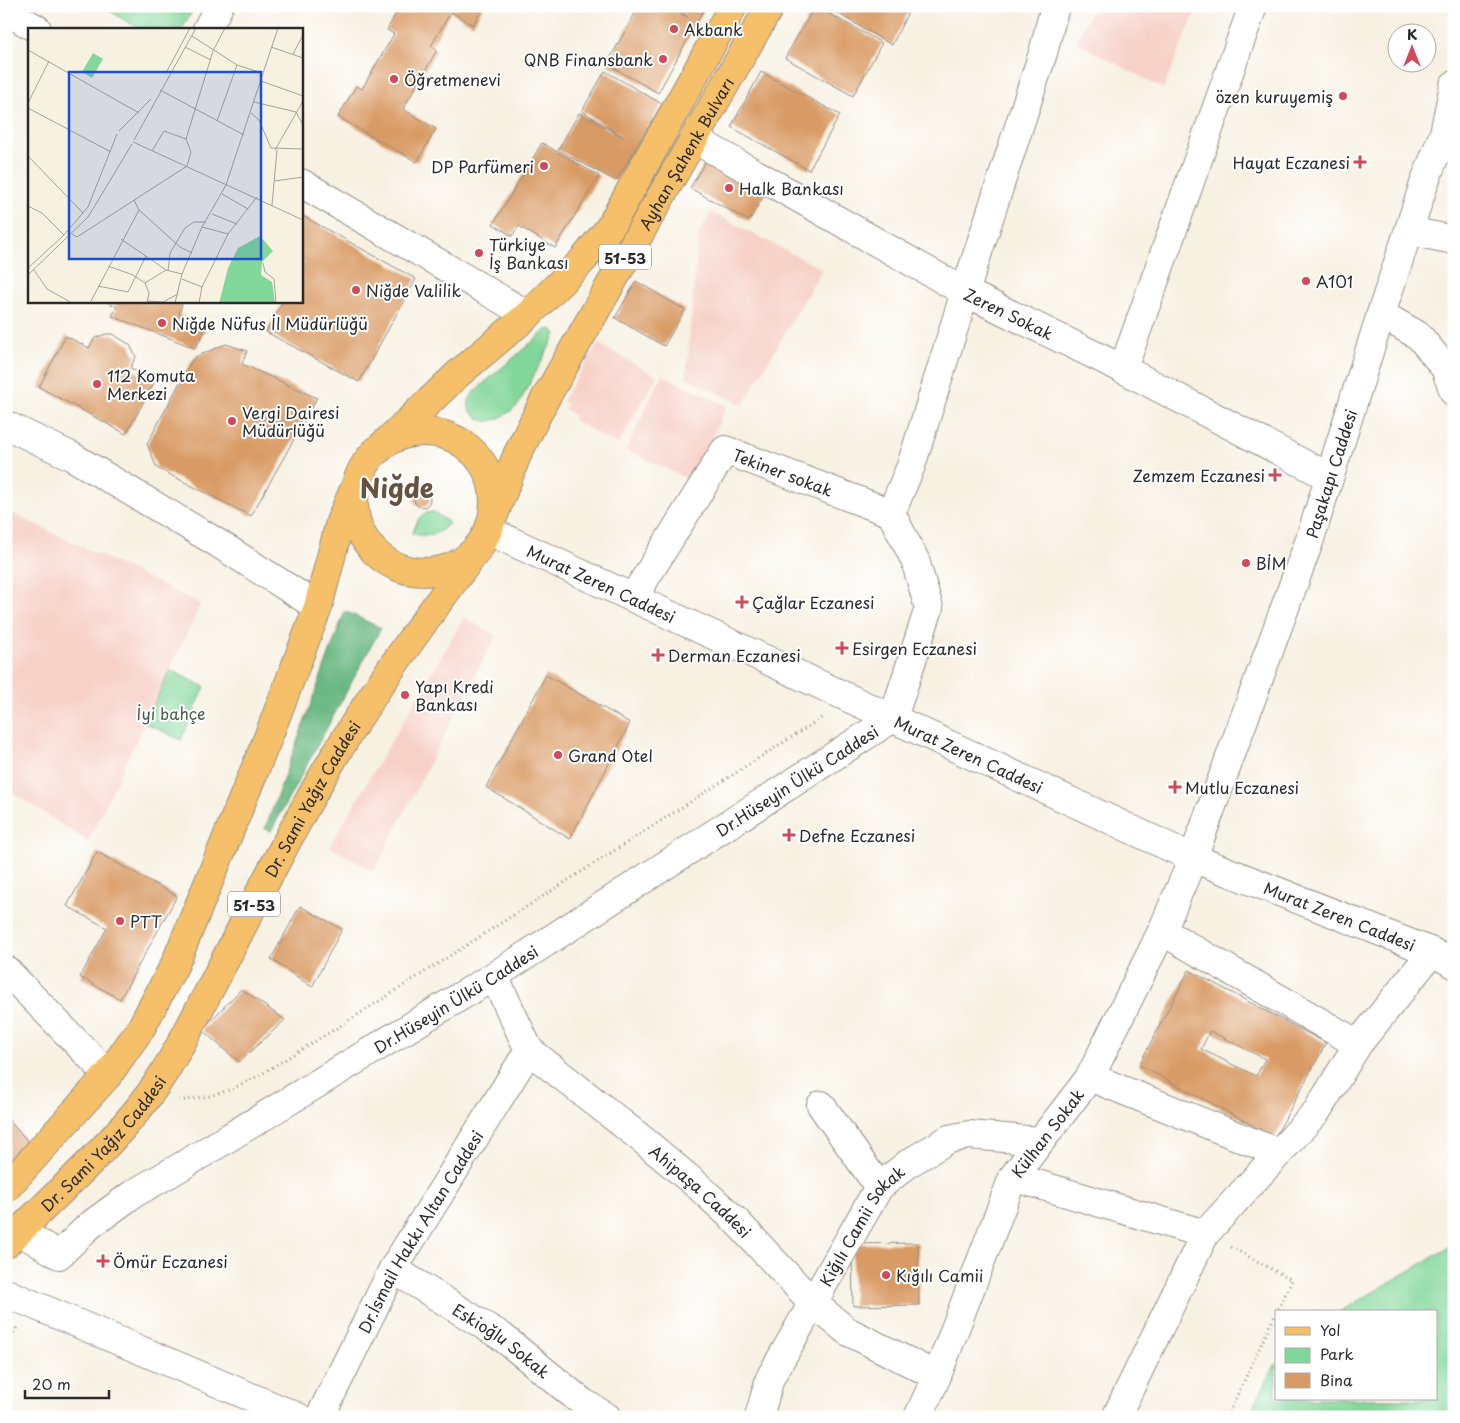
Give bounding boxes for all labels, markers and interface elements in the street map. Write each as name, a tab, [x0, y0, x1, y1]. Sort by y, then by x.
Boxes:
place label: Akbank	[684, 17, 743, 41]
north arrow	[1388, 22, 1438, 72]
marker: Akbank	[668, 23, 680, 35]
text: K	[1407, 24, 1417, 45]
inset map	[28, 28, 302, 302]
place label: QNB Finansbank	[524, 47, 653, 71]
marker: QNB Finansbank	[657, 53, 669, 65]
place label: Öğretmenevi	[404, 67, 501, 91]
street label: Ayhan Şahenk Bulvarı	[632, 72, 739, 234]
marker: Öğretmenevi	[388, 73, 400, 85]
place label: özen kuruyemiş	[1215, 84, 1333, 108]
marker: özen kuruyemiş	[1337, 90, 1349, 102]
place label: Hayat Eczanesi	[1233, 150, 1350, 174]
place label: DP Parfümeri	[431, 154, 534, 178]
marker: Hayat Eczanesi	[1354, 156, 1366, 168]
marker: DP Parfümeri	[538, 160, 550, 172]
place label: Halk Bankası	[739, 176, 844, 200]
marker: Halk Bankası	[723, 182, 735, 194]
place label: Türkiye İş Bankası	[489, 232, 569, 274]
road number: 51-53	[599, 244, 651, 270]
marker: Türkiye İş Bankası	[473, 247, 485, 259]
place label: A101	[1316, 269, 1353, 293]
marker: A101	[1300, 275, 1312, 287]
place label: Niğde Valilik	[366, 278, 461, 302]
street label: Zeren Sokak	[960, 281, 1058, 345]
marker: Niğde Valilik	[350, 284, 362, 296]
place label: Niğde Nüfus İl Müdürlüğü	[172, 311, 368, 335]
marker: Niğde Nüfus İl Müdürlüğü	[156, 317, 168, 329]
place label: 112 Komuta Merkezi	[107, 363, 195, 405]
marker: 112 Komuta Merkezi	[91, 378, 103, 390]
place label: Vergi Dairesi Müdürlüğü	[242, 400, 339, 442]
street label: Paşakapı Caddesi	[1299, 406, 1362, 541]
marker: Vergi Dairesi Müdürlüğü	[226, 415, 238, 427]
street label: Tekiner sokak	[729, 442, 836, 502]
place label: Zemzem Eczanesi	[1132, 463, 1265, 487]
district label: Niğde	[360, 468, 434, 507]
marker: Zemzem Eczanesi	[1269, 469, 1281, 481]
street label: Murat Zeren Caddesi	[523, 538, 680, 628]
place label: BİM	[1256, 551, 1287, 575]
marker: BİM	[1240, 557, 1252, 569]
place label: Çağlar Eczanesi	[752, 590, 875, 614]
marker: Çağlar Eczanesi	[736, 596, 748, 608]
place label: Esirgen Eczanesi	[852, 636, 977, 660]
marker: Esirgen Eczanesi	[836, 642, 848, 654]
place label: Derman Eczanesi	[668, 643, 801, 667]
marker: Derman Eczanesi	[652, 649, 664, 661]
place label: Yapı Kredi Bankası	[415, 674, 494, 716]
marker: Yapı Kredi Bankası	[399, 689, 411, 701]
park label: İyi bahçe	[136, 701, 206, 725]
street label: Murat Zeren Caddesi	[891, 709, 1047, 799]
street label: Dr. Sami Yağız Caddesi	[258, 716, 366, 881]
street label: Dr.Hüseyin Ülkü Caddesi	[711, 719, 883, 842]
place label: Grand Otel	[568, 743, 653, 767]
marker: Grand Otel	[552, 749, 564, 761]
place label: Mutlu Eczanesi	[1185, 775, 1299, 799]
marker: Mutlu Eczanesi	[1169, 781, 1181, 793]
place label: Defne Eczanesi	[799, 823, 915, 847]
marker: Defne Eczanesi	[783, 829, 795, 841]
street label: Murat Zeren Caddesi	[1260, 875, 1419, 956]
road number: 51-53	[228, 892, 280, 916]
place label: PTT	[130, 909, 162, 933]
marker: PTT	[114, 915, 126, 927]
street label: Dr.Hüseyin Ülkü Caddesi	[369, 939, 543, 1059]
street label: Dr. Sami Yağız Caddesi	[35, 1071, 171, 1217]
street label: Külhan Sokak	[1005, 1083, 1089, 1183]
street label: Dr.İsmail Hakkı Altan Caddesi	[351, 1125, 488, 1337]
street label: Ahipaşa Caddesi	[645, 1139, 757, 1243]
street label: Kiğılı Camii Sokak	[813, 1159, 909, 1290]
place label: Ömür Eczanesi	[113, 1249, 228, 1273]
marker: Ömür Eczanesi	[97, 1255, 109, 1267]
place label: Kığılı Camii	[896, 1263, 983, 1287]
marker: Kığılı Camii	[880, 1269, 892, 1281]
street label: Eskioğlu Sokak	[448, 1297, 555, 1383]
legend	[1275, 1310, 1438, 1400]
text: Yol	[1320, 1318, 1341, 1341]
text: Park	[1320, 1342, 1354, 1365]
scale bar	[25, 1368, 109, 1400]
text: Bina	[1320, 1368, 1353, 1391]
text: 20 m	[32, 1372, 71, 1395]

